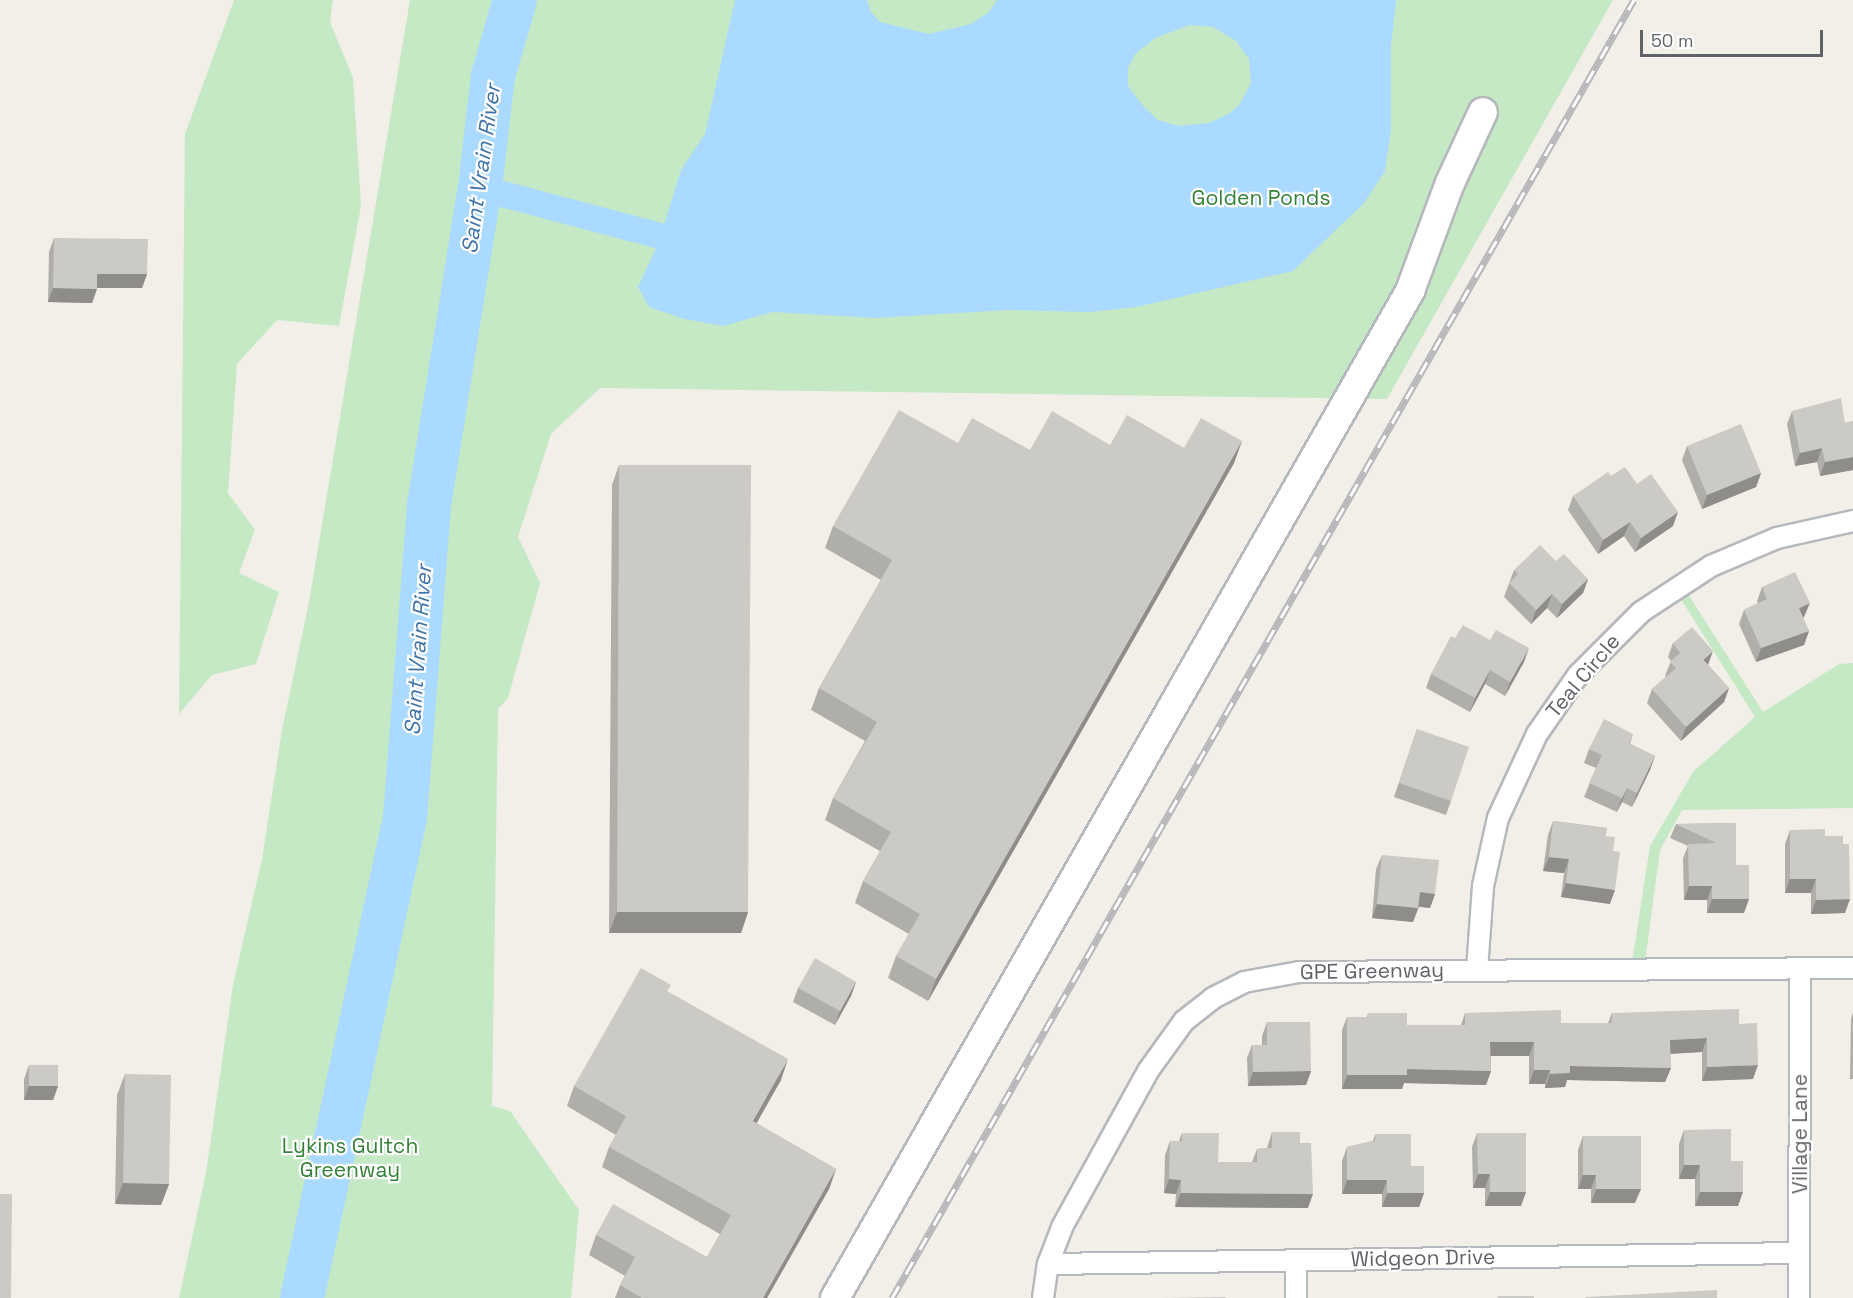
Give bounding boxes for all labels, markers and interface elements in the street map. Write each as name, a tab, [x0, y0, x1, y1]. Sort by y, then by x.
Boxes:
scale bar	[1643, 18, 1826, 56]
text: 50 m	[1651, 29, 1693, 52]
water label: Saint Vrain River	[456, 82, 506, 256]
park label: Golden Ponds	[1192, 185, 1330, 211]
water label: Saint Vrain River	[399, 564, 437, 736]
street label: Teal Circle	[1541, 629, 1625, 723]
street label: GPE Greenway	[1300, 957, 1444, 985]
street label: Village Lane	[1787, 1074, 1813, 1194]
park label: Lykins Gultch Greenway	[282, 1133, 418, 1183]
street label: Widgeon Drive	[1351, 1244, 1495, 1272]

